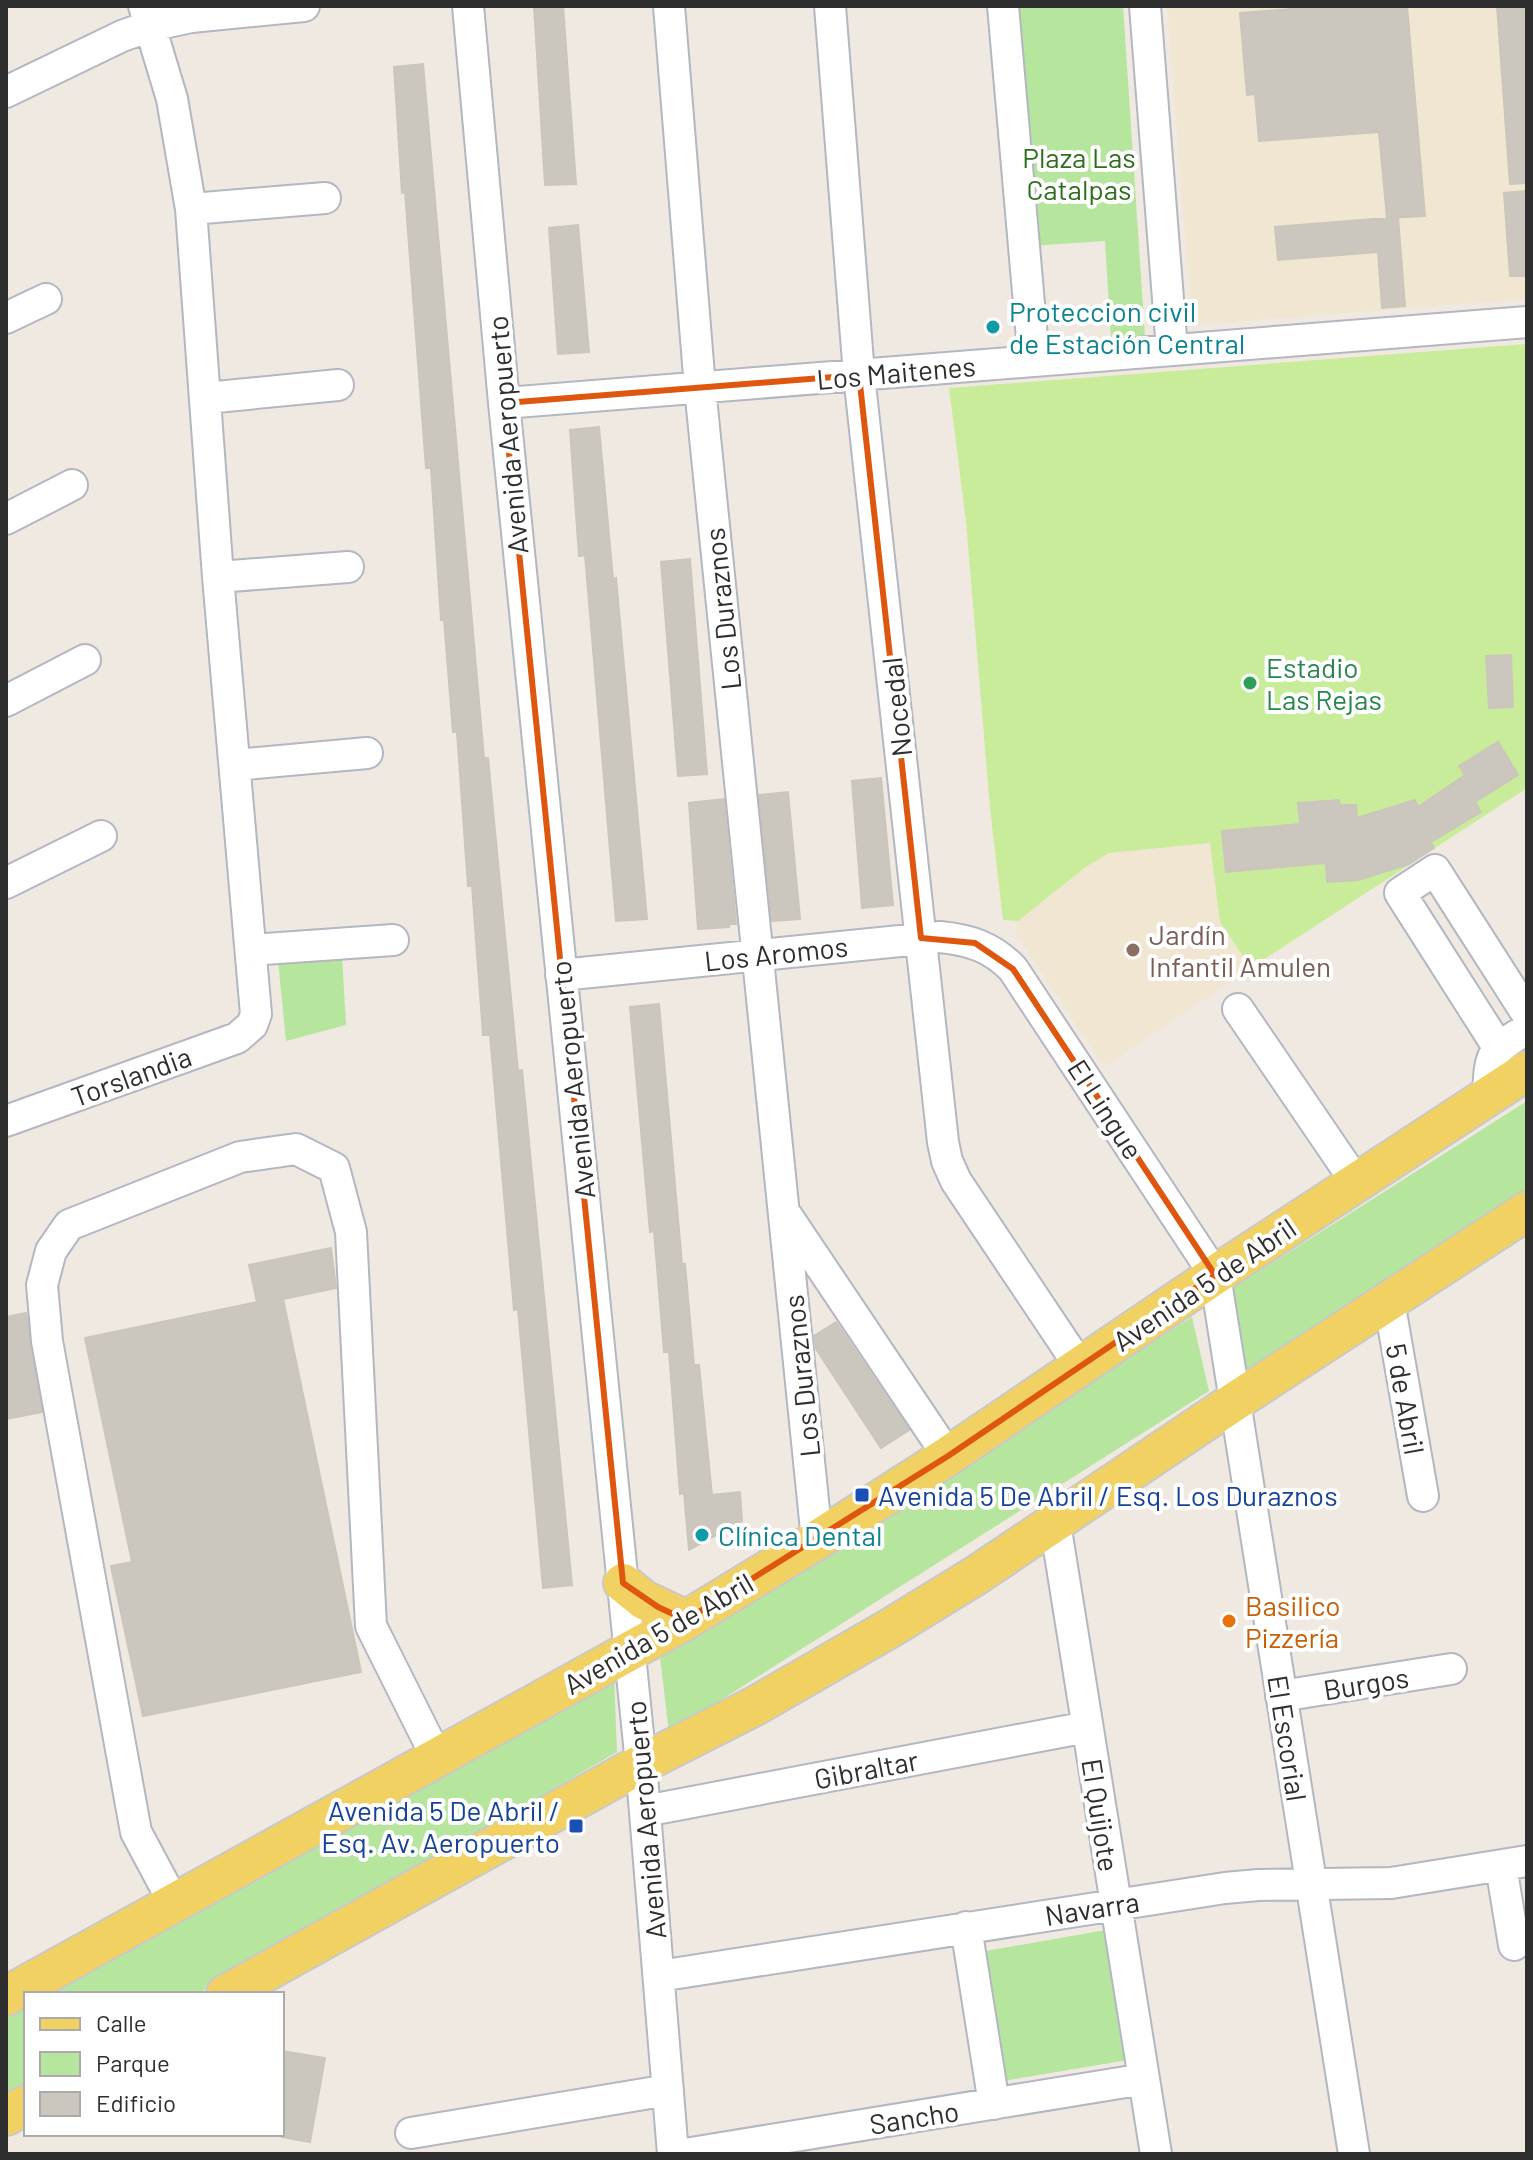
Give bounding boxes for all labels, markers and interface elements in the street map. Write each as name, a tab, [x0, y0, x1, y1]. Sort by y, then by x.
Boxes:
park label: Plaza Las Catalpas	[1022, 140, 1136, 206]
place label: Proteccion civil de Estación Central	[1009, 294, 1245, 360]
street label: Avenida Aeropuerto	[480, 314, 534, 556]
marker: Proteccion civil de Estación Central	[984, 318, 1002, 336]
street label: Los Maitenes	[815, 348, 977, 396]
street label: Los Duraznos	[697, 526, 747, 692]
place label: Estadio Las Rejas	[1266, 650, 1382, 716]
street label: Nocedal	[874, 656, 918, 758]
marker: Estadio Las Rejas	[1241, 674, 1259, 692]
place label: Jardín Infantil Amulen	[1149, 917, 1331, 983]
street label: Los Aromos	[703, 929, 849, 977]
marker: Jardín Infantil Amulen	[1124, 941, 1142, 959]
street label: Avenida Aeropuerto	[543, 959, 601, 1201]
street label: Torslandia	[66, 1039, 196, 1113]
street label: El Lingue	[1061, 1053, 1151, 1165]
street label: Avenida 5 de Abril	[1106, 1210, 1302, 1358]
street label: Los Duraznos	[776, 1293, 826, 1459]
street label: 5 de Abril	[1380, 1341, 1432, 1457]
place label: Avenida 5 De Abril / Esq. Los Duraznos	[878, 1478, 1338, 1512]
marker: Avenida 5 De Abril / Esq. Los Duraznos	[853, 1486, 871, 1504]
place label: Clínica Dental	[718, 1518, 882, 1552]
marker: Clínica Dental	[693, 1526, 711, 1544]
street label: Avenida 5 de Abril	[557, 1565, 759, 1701]
place label: Basilico Pizzería	[1245, 1588, 1341, 1654]
marker: Basilico Pizzería	[1220, 1612, 1238, 1630]
street label: Burgos	[1321, 1660, 1411, 1706]
street label: El Escorial	[1261, 1673, 1315, 1803]
street label: Avenida Aeropuerto	[618, 1699, 672, 1941]
street label: Gibraltar	[811, 1742, 921, 1796]
street label: El Quijote	[1075, 1756, 1127, 1874]
place label: Avenida 5 De Abril / Esq. Av. Aeropuerto	[321, 1793, 560, 1859]
marker: Avenida 5 De Abril / Esq. Av. Aeropuerto	[567, 1817, 585, 1835]
street label: Navarra	[1042, 1884, 1142, 1932]
legend	[24, 1992, 284, 2136]
text: Calle	[96, 2008, 147, 2037]
text: Parque	[96, 2048, 170, 2077]
text: Edificio	[96, 2088, 176, 2117]
street label: Sancho	[867, 2093, 961, 2141]

